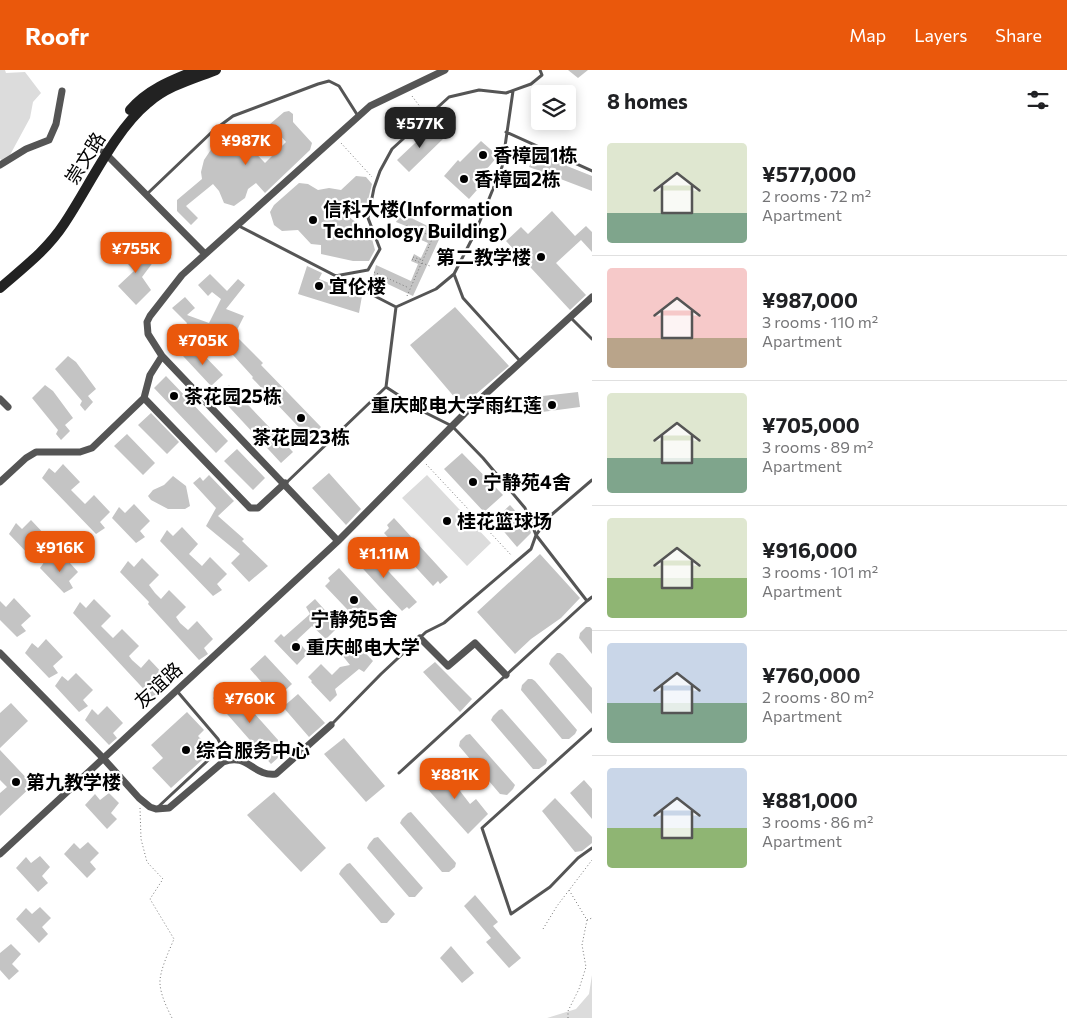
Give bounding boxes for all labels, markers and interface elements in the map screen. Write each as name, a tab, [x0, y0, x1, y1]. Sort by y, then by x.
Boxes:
text: Roofr	[25, 21, 89, 50]
text: Map	[849, 24, 886, 46]
text: Layers	[914, 24, 967, 46]
text: Share	[995, 24, 1042, 46]
map controls	[531, 85, 576, 130]
button: layers	[531, 85, 576, 130]
icon: filters	[1024, 86, 1052, 114]
text: 8 homes	[607, 88, 688, 113]
pin: ¥577K	[385, 106, 455, 149]
text: ¥577K	[396, 113, 444, 132]
pin: ¥987K	[211, 124, 281, 166]
street label: 崇文路	[60, 127, 109, 188]
text: ¥987K	[221, 130, 271, 149]
place label: 香樟园1栋	[493, 143, 578, 166]
marker: 香樟园1栋	[477, 149, 489, 161]
text: ¥577,000	[762, 161, 856, 186]
icon: home	[647, 163, 707, 223]
place label: 香樟园2栋	[474, 167, 561, 190]
marker: 香樟园2栋	[458, 173, 470, 185]
text: 2 rooms · 72 m²	[762, 186, 871, 205]
place label: 信科大楼(Information Technology Building)	[323, 197, 513, 242]
text: Apartment	[762, 205, 842, 224]
marker: 信科大楼(Information Technology Building)	[307, 214, 319, 226]
pin: ¥755K	[101, 232, 171, 274]
text: ¥755K	[112, 238, 160, 257]
place label: 第二教学楼	[436, 245, 531, 268]
marker: 第二教学楼	[535, 251, 547, 263]
place label: 宜伦楼	[329, 274, 386, 297]
marker: 宜伦楼	[313, 280, 325, 292]
text: ¥987,000	[762, 287, 858, 312]
icon: home	[647, 288, 707, 348]
text: 3 rooms · 110 m²	[762, 312, 878, 331]
pin: ¥705K	[168, 324, 238, 366]
text: ¥705K	[178, 330, 228, 349]
text: Apartment	[762, 331, 842, 350]
place label: 茶花园25栋	[184, 384, 282, 407]
marker: 茶花园25栋	[168, 390, 180, 402]
place label: 重庆邮电大学雨红莲	[371, 393, 542, 416]
marker: 重庆邮电大学雨红莲	[546, 399, 558, 411]
marker: 茶花园23栋	[295, 412, 307, 424]
text: ¥705,000	[762, 412, 860, 437]
icon: home	[647, 413, 707, 473]
place label: 茶花园23栋	[252, 425, 350, 448]
text: 3 rooms · 89 m²	[762, 437, 873, 456]
text: Apartment	[762, 456, 842, 475]
place label: 宁静苑4舍	[483, 470, 571, 493]
marker: 宁静苑4舍	[467, 476, 479, 488]
place label: 桂花篮球场	[457, 509, 552, 532]
marker: 桂花篮球场	[441, 515, 453, 527]
pin: ¥916K	[25, 530, 95, 573]
pin: ¥1.11M	[343, 536, 425, 579]
text: ¥916K	[36, 537, 84, 556]
text: ¥916,000	[762, 537, 857, 562]
icon: home	[647, 538, 707, 598]
text: ¥1.11M	[359, 543, 409, 562]
text: 3 rooms · 101 m²	[762, 562, 878, 581]
text: Apartment	[762, 581, 842, 600]
marker: 宁静苑5舍	[348, 594, 360, 606]
place label: 宁静苑5舍	[310, 607, 398, 630]
place label: 重庆邮电大学	[306, 635, 420, 658]
marker: 重庆邮电大学	[290, 641, 302, 653]
street label: 友谊路	[129, 657, 186, 712]
text: ¥760,000	[762, 662, 861, 687]
icon: home	[647, 663, 707, 723]
pin: ¥760K	[215, 682, 285, 724]
text: 2 rooms · 80 m²	[762, 687, 874, 706]
text: ¥760K	[225, 688, 275, 707]
text: Apartment	[762, 706, 842, 725]
place label: 综合服务中心	[196, 738, 310, 761]
marker: 综合服务中心	[180, 744, 192, 756]
pin: ¥881K	[420, 758, 490, 800]
text: ¥881K	[431, 764, 479, 783]
place label: 第九教学楼	[26, 770, 121, 793]
marker: 第九教学楼	[10, 776, 22, 788]
text: ¥881,000	[762, 787, 858, 812]
icon: home	[647, 788, 707, 848]
text: 3 rooms · 86 m²	[762, 812, 873, 831]
text: Apartment	[762, 831, 842, 850]

